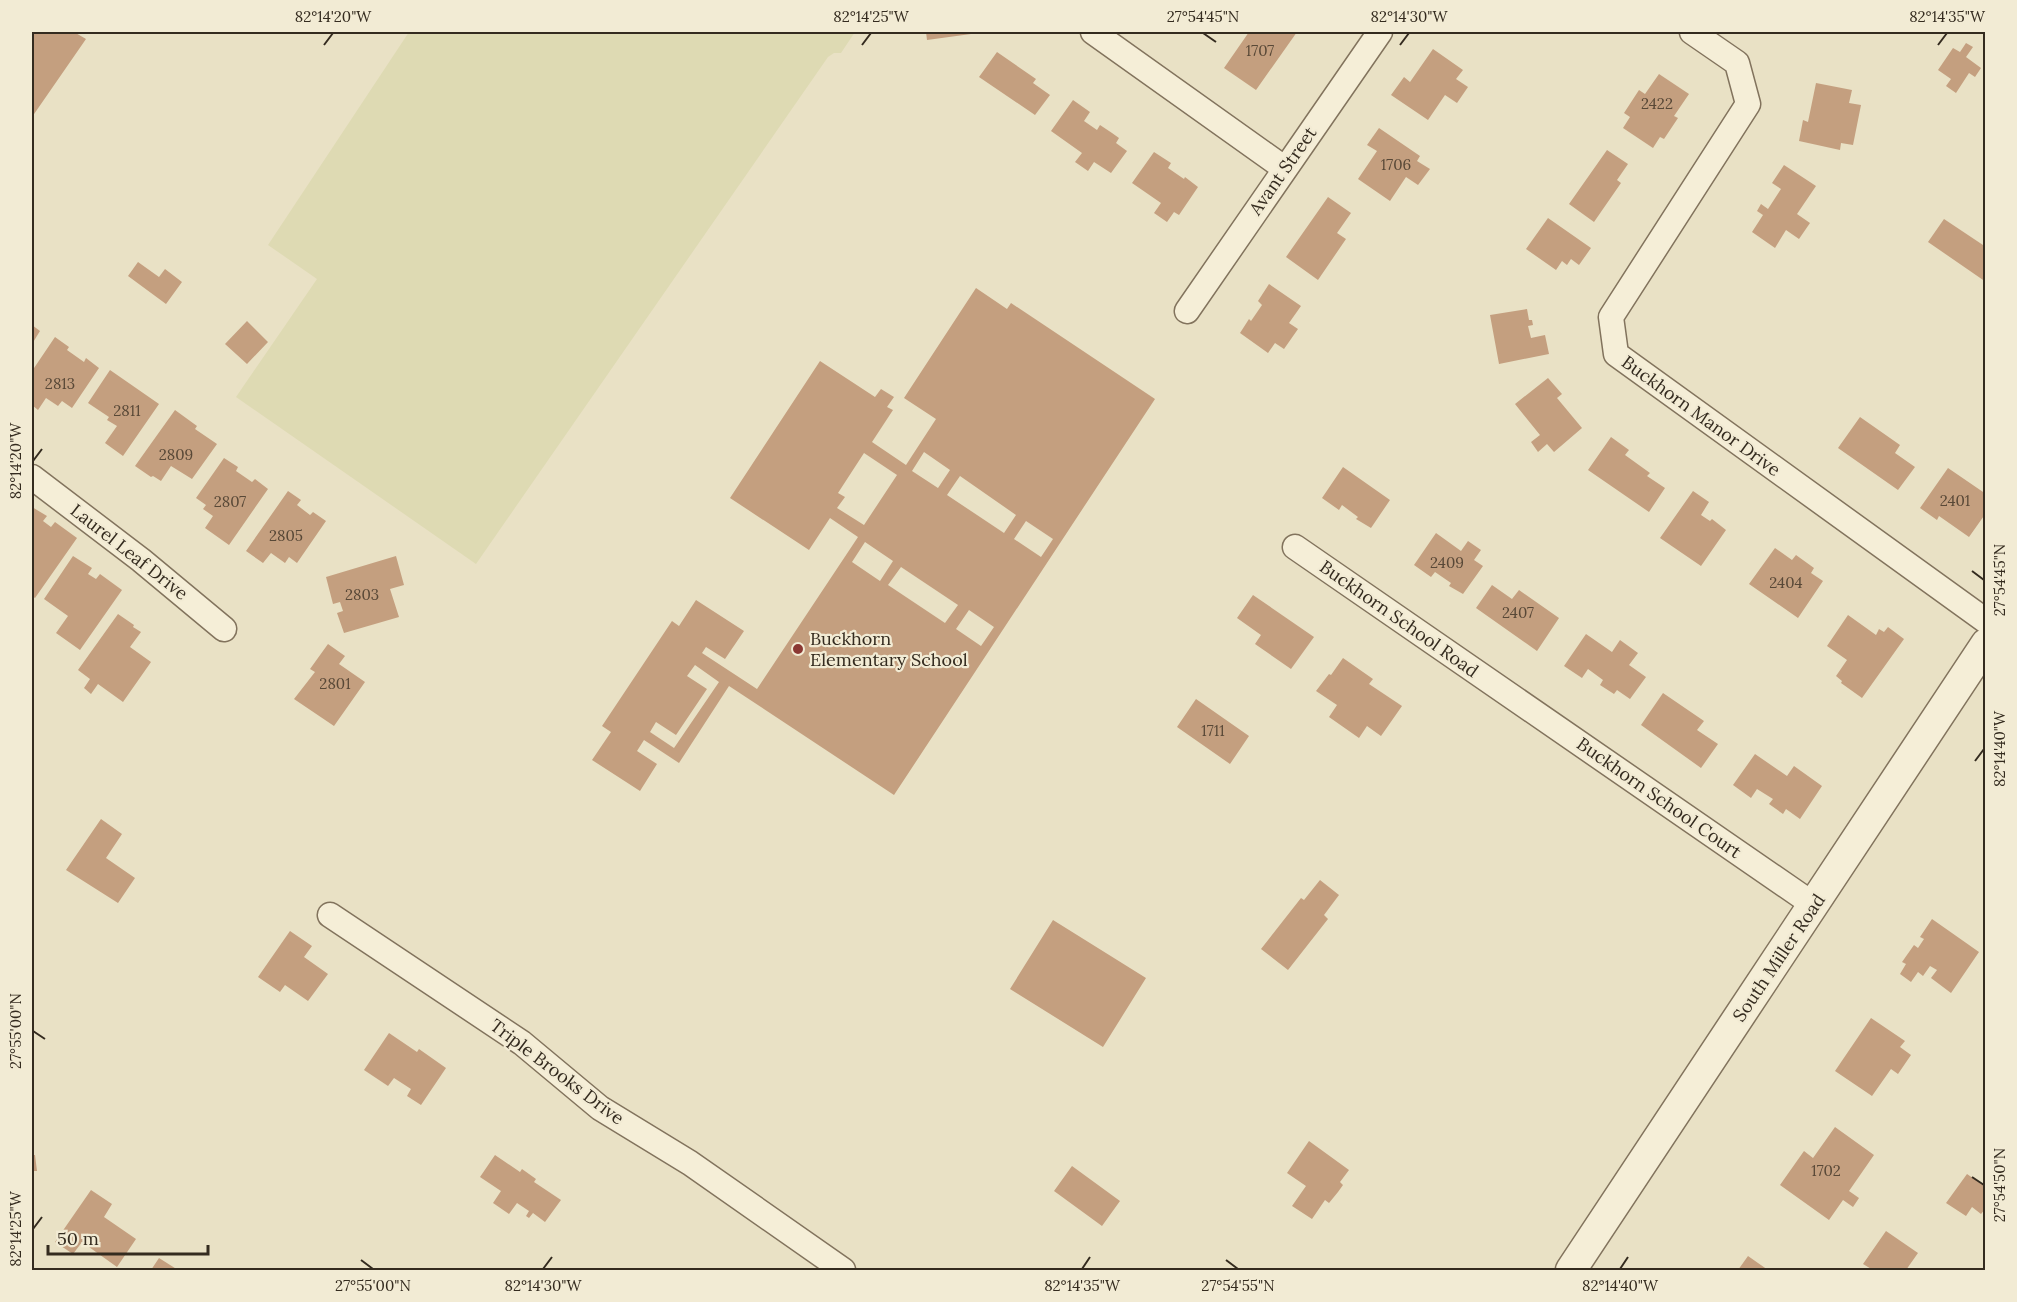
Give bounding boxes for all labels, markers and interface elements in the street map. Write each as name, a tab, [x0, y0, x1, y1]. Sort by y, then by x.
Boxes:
text: 82°14'20"W	[295, 7, 372, 26]
text: 82°14'25"W	[833, 7, 910, 26]
text: 27°54'45"N	[1167, 7, 1239, 26]
text: 82°14'30"W	[1371, 7, 1449, 26]
text: 82°14'35"W	[1909, 7, 1986, 26]
house number: 1707	[1246, 41, 1274, 60]
house number: 2422	[1641, 94, 1673, 113]
street label: Avant Street	[1243, 122, 1321, 220]
house number: 1706	[1381, 155, 1411, 174]
street label: Buckhorn Manor Drive	[1617, 350, 1785, 481]
house number: 2813	[45, 374, 75, 393]
house number: 2811	[113, 401, 141, 420]
text: 82°14'20"W	[6, 422, 25, 499]
house number: 2809	[159, 445, 193, 464]
house number: 2401	[1940, 491, 1970, 510]
house number: 2807	[214, 492, 246, 511]
street label: Laurel Leaf Drive	[66, 499, 193, 605]
house number: 2805	[269, 526, 303, 545]
text: 27°54'45"N	[1990, 544, 2009, 616]
house number: 2409	[1430, 553, 1464, 572]
street label: Buckhorn School Road	[1315, 555, 1483, 682]
house number: 2404	[1769, 573, 1803, 592]
house number: 2803	[345, 585, 379, 604]
house number: 2407	[1502, 603, 1534, 622]
place label: Buckhorn Elementary School	[810, 627, 968, 671]
marker: Buckhorn Elementary School	[791, 642, 805, 656]
house number: 2801	[319, 674, 351, 693]
text: 82°14'40"W	[1990, 710, 2009, 787]
house number: 1711	[1201, 721, 1225, 740]
street label: Buckhorn School Court	[1572, 732, 1746, 863]
street label: South Miller Road	[1727, 889, 1830, 1026]
text: 27°55'00"N	[6, 993, 25, 1069]
street label: Triple Brooks Drive	[486, 1014, 629, 1130]
text: 27°54'50"N	[1990, 1148, 2009, 1222]
house number: 1702	[1811, 1161, 1841, 1180]
text: 82°14'25"W	[6, 1190, 25, 1267]
scale bar	[48, 1218, 208, 1256]
text: 50 m	[57, 1227, 99, 1250]
text: 27°55'00"N	[335, 1276, 411, 1295]
text: 82°14'30"W	[505, 1276, 583, 1295]
text: 82°14'35"W	[1044, 1276, 1121, 1295]
text: 27°54'55"N	[1201, 1276, 1275, 1295]
text: 82°14'40"W	[1582, 1276, 1659, 1295]

